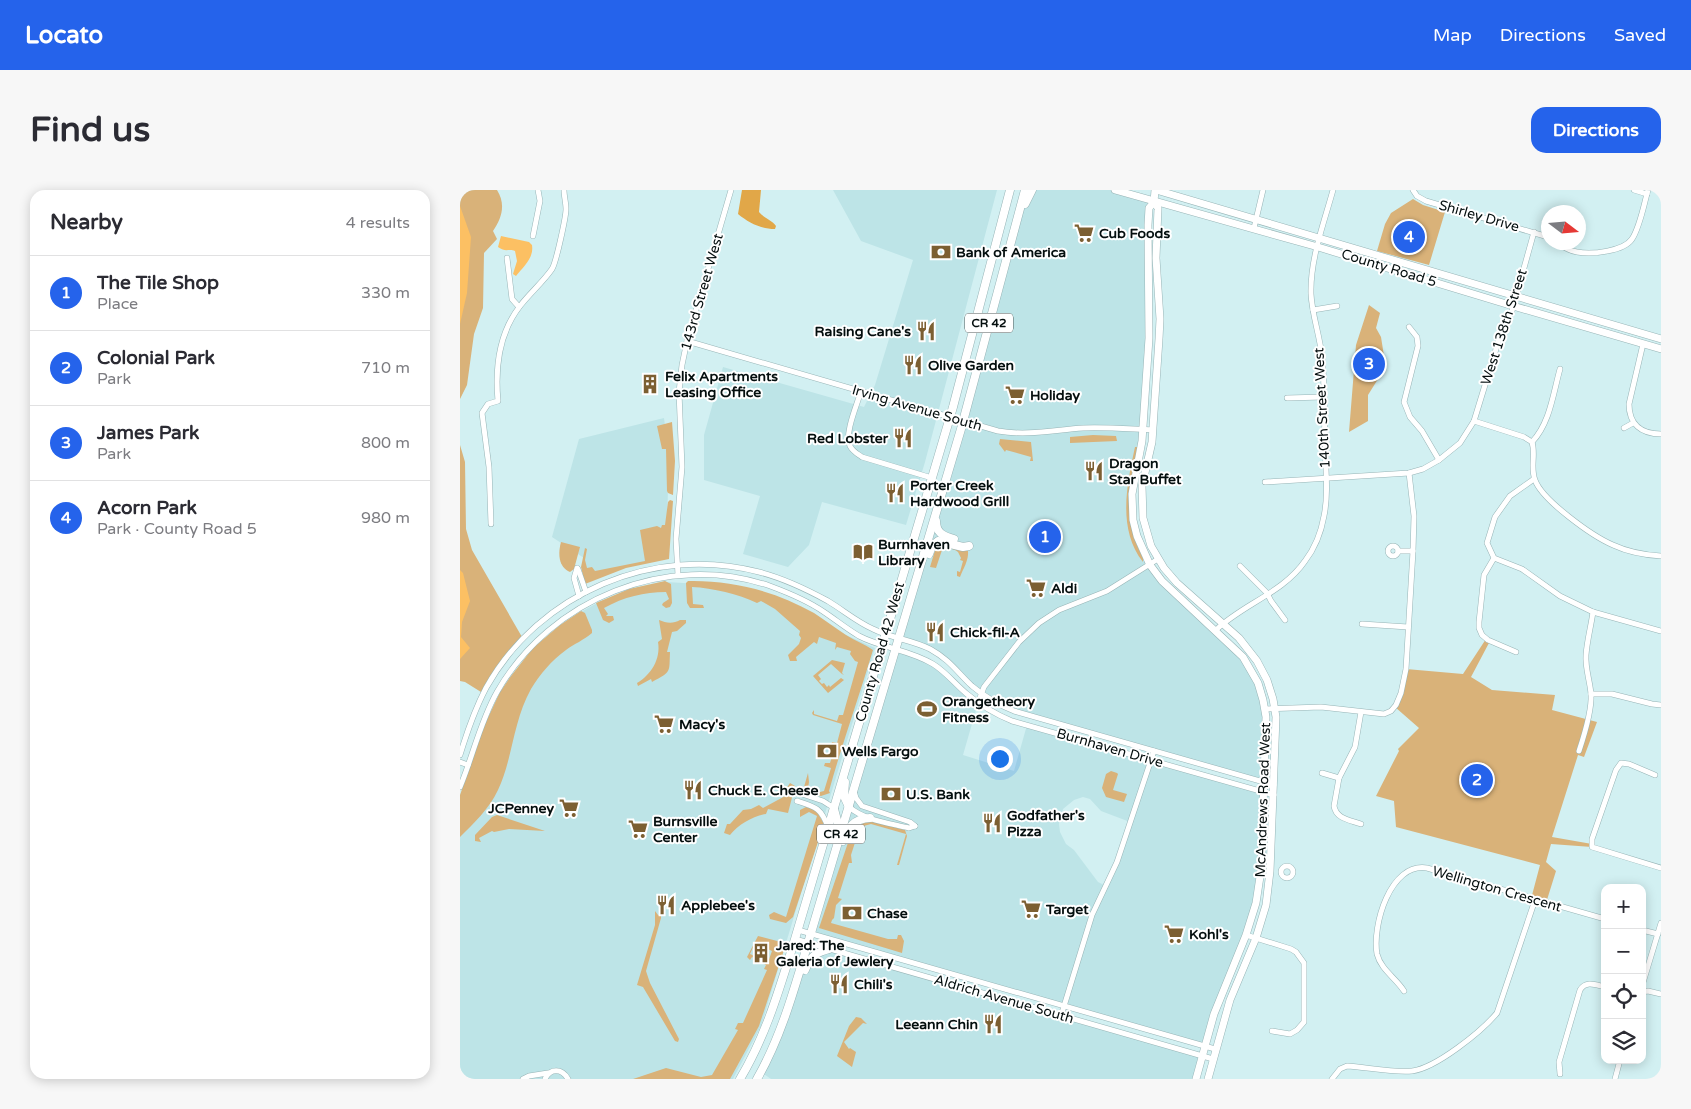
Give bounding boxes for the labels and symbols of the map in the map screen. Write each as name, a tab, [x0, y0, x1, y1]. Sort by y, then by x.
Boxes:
street label: Shirley Drive	[1437, 196, 1521, 236]
north arrow	[1541, 205, 1586, 250]
pin: 4	[1393, 218, 1425, 256]
supermarket icon: Cub Foods	[1073, 222, 1095, 244]
place label: Cub Foods	[1099, 225, 1170, 242]
street label: 143rd Street West	[677, 231, 727, 353]
bank icon: Bank of America	[930, 241, 952, 263]
place label: Bank of America	[956, 244, 1066, 261]
street label: County Road 5	[1339, 245, 1439, 291]
street label: West 138th Street	[1477, 266, 1531, 387]
road number: CR 42	[965, 314, 1013, 332]
restaurant icon: Raising Cane's	[915, 320, 937, 342]
place label: Raising Cane's	[815, 323, 911, 340]
pin: 3	[1353, 345, 1385, 383]
street label: 140th Street West	[1310, 346, 1334, 469]
restaurant icon: Olive Garden	[902, 354, 924, 376]
place label: Olive Garden	[928, 357, 1014, 374]
place label: Felix Apartments Leasing Office	[665, 368, 778, 401]
building icon: Felix Apartments Leasing Office	[639, 373, 661, 395]
street label: Irving Avenue South	[850, 381, 984, 435]
supermarket icon: Holiday	[1004, 384, 1026, 406]
place label: Holiday	[1030, 387, 1080, 404]
restaurant icon: Red Lobster	[892, 427, 914, 449]
place label: Red Lobster	[807, 430, 889, 447]
place label: Dragon Star Buffet	[1109, 455, 1182, 488]
restaurant icon: Dragon Star Buffet	[1083, 460, 1105, 482]
place label: Porter Creek Hardwood Grill	[910, 477, 1009, 510]
restaurant icon: Porter Creek Hardwood Grill	[884, 482, 906, 504]
pin: 1	[1029, 518, 1061, 556]
place label: Burnhaven Library	[878, 536, 950, 569]
library icon: Burnhaven Library	[852, 541, 874, 563]
supermarket icon: Aldi	[1025, 577, 1047, 599]
street label: County Road 42 West	[852, 579, 908, 724]
place label: Aldi	[1051, 580, 1077, 597]
restaurant icon: Chick-fil-A	[924, 621, 946, 643]
place label: Chick-fil-A	[950, 624, 1020, 641]
place label: Orangetheory Fitness	[942, 693, 1035, 726]
sports icon: Orangetheory Fitness	[916, 698, 938, 720]
supermarket icon: Macy's	[653, 713, 675, 735]
place label: Macy's	[679, 716, 725, 733]
street label: McAndrews Road West	[1252, 721, 1274, 878]
street label: Burnhaven Drive	[1055, 725, 1165, 771]
bank icon: Wells Fargo	[816, 740, 838, 762]
place label: Wells Fargo	[842, 743, 919, 760]
your location	[987, 746, 1013, 772]
pin: 2	[1461, 761, 1493, 799]
restaurant icon: Chuck E. Cheese	[682, 779, 704, 801]
place label: Chuck E. Cheese	[708, 782, 818, 799]
bank icon: U.S. Bank	[880, 783, 902, 805]
place label: U.S. Bank	[906, 786, 970, 803]
supermarket icon: JCPenney	[558, 797, 580, 819]
place label: JCPenney	[487, 800, 554, 817]
place label: Godfather's Pizza	[1007, 807, 1085, 840]
restaurant icon: Godfather's Pizza	[981, 812, 1003, 834]
place label: Burnsville Center	[653, 813, 718, 846]
supermarket icon: Burnsville Center	[627, 818, 649, 840]
road number: CR 42	[817, 824, 865, 844]
street label: Wellington Crescent	[1430, 862, 1564, 916]
restaurant icon: Applebee's	[655, 894, 677, 916]
place label: Applebee's	[681, 897, 755, 914]
supermarket icon: Target	[1020, 898, 1042, 920]
place label: Target	[1045, 901, 1089, 918]
bank icon: Chase	[841, 902, 863, 924]
place label: Chase	[867, 905, 908, 922]
supermarket icon: Kohl's	[1163, 923, 1185, 945]
place label: Kohl's	[1189, 926, 1229, 943]
place label: Jared: The Galeria of Jewlery	[775, 937, 894, 970]
building icon: Jared: The Galeria of Jewlery	[750, 942, 772, 964]
street label: Aldrich Avenue South	[932, 971, 1076, 1027]
restaurant icon: Chili's	[828, 973, 850, 995]
place label: Chili's	[854, 976, 893, 993]
restaurant icon: Leeann Chin	[982, 1013, 1004, 1035]
place label: Leeann Chin	[895, 1016, 978, 1033]

